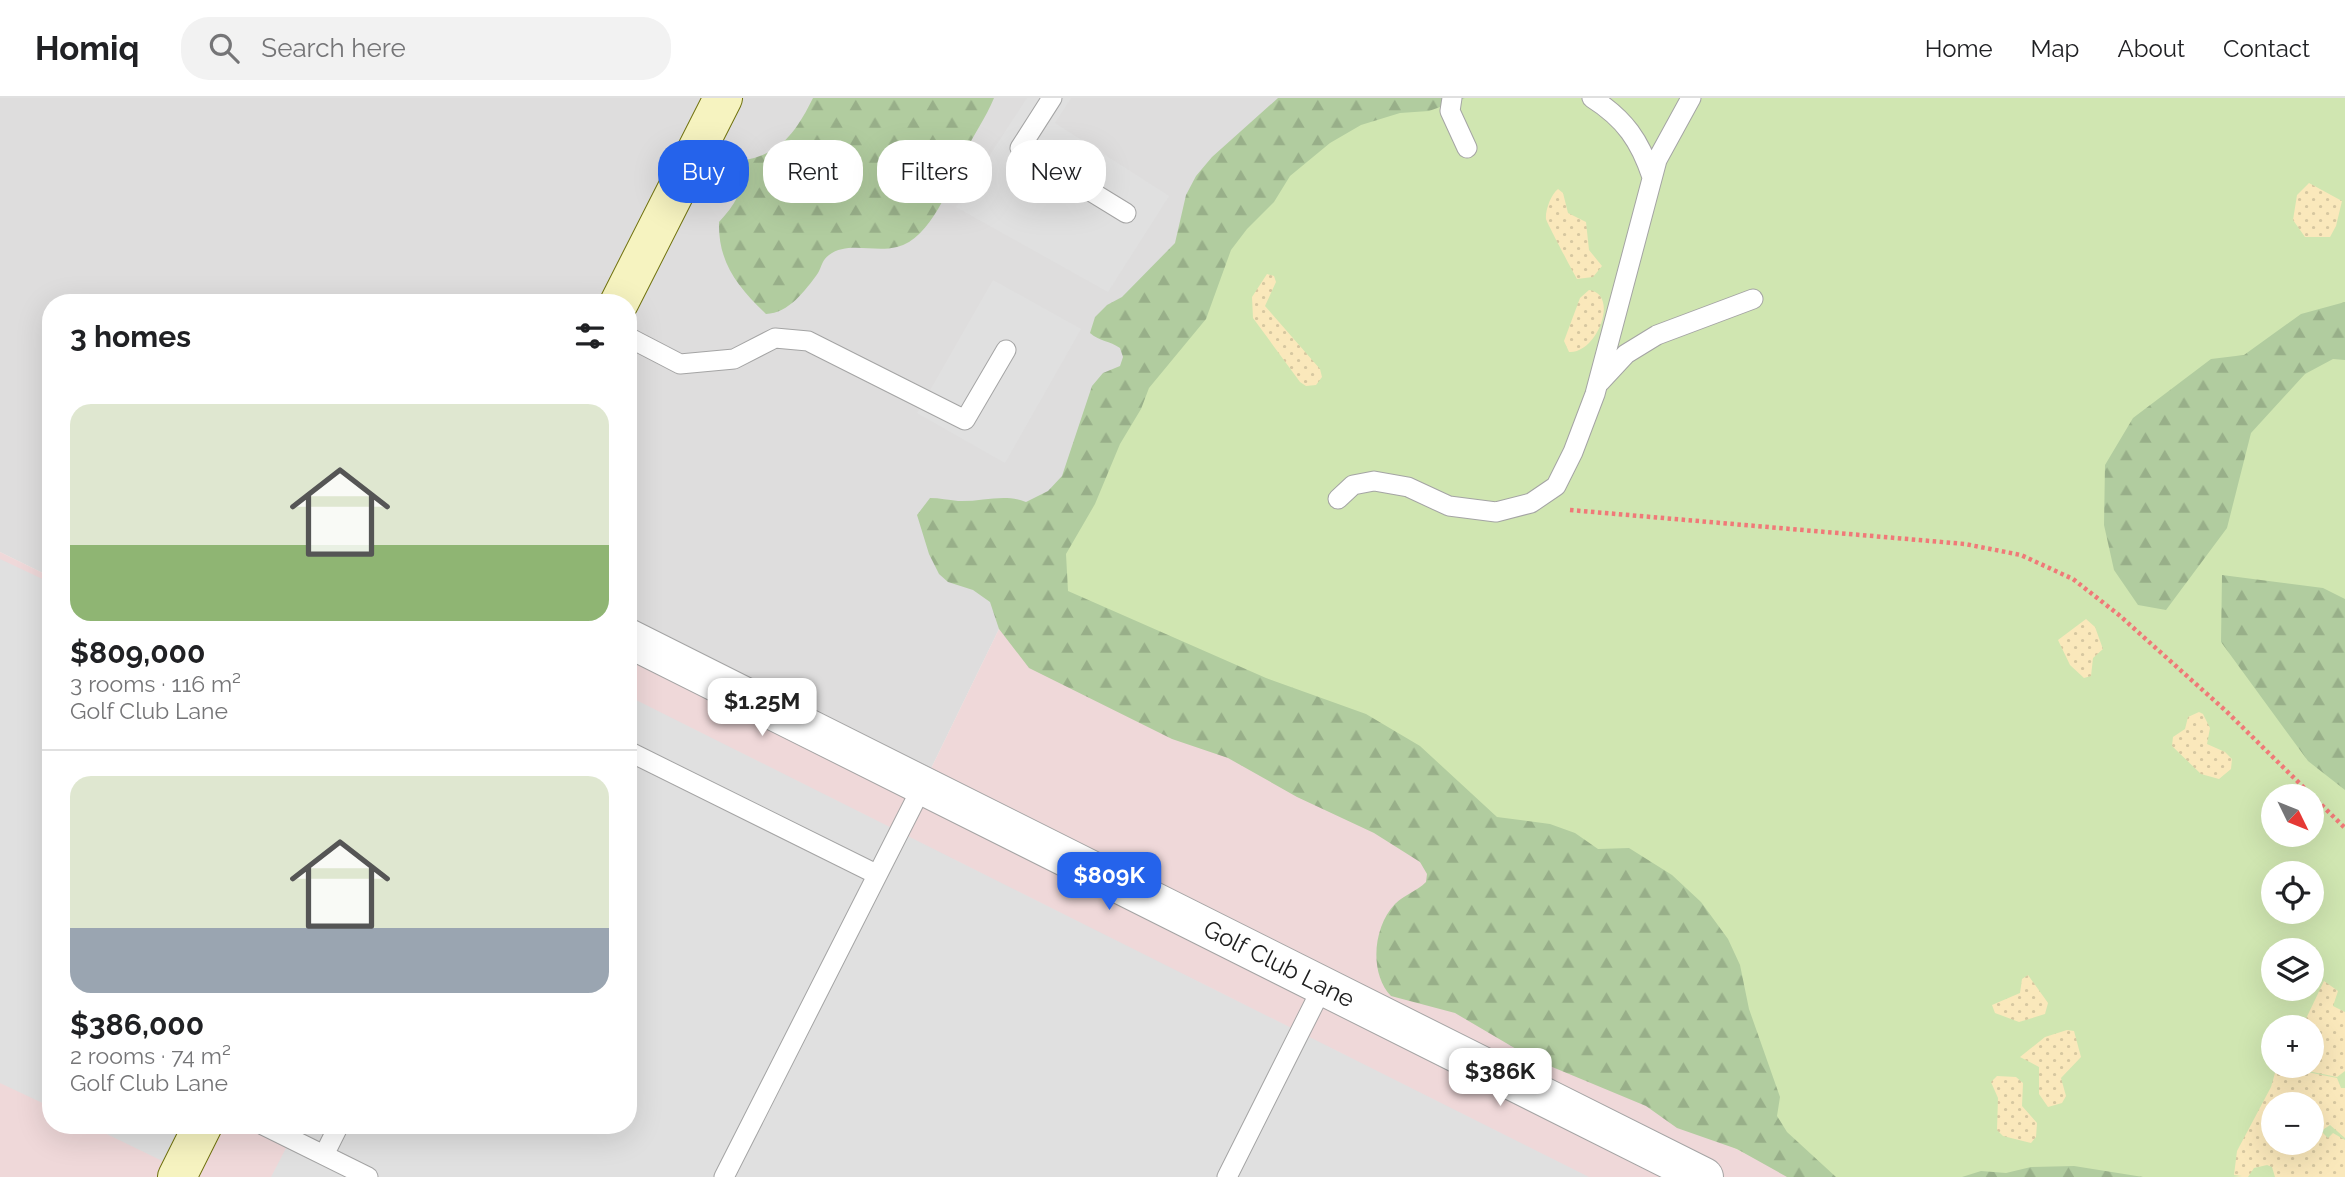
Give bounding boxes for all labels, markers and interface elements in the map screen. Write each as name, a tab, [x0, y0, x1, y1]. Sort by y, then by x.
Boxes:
search box	[181, 17, 671, 80]
text: Homiq	[35, 29, 139, 68]
icon: search	[205, 29, 243, 67]
text: Search here	[261, 33, 406, 63]
text: Home	[1925, 34, 1993, 63]
text: Map	[2031, 34, 2079, 63]
text: About	[2117, 34, 2185, 63]
text: Contact	[2223, 34, 2310, 63]
chip: Buy	[658, 140, 749, 203]
chip: Rent	[763, 140, 863, 203]
chip: Filters	[877, 140, 992, 203]
chip: New	[1006, 140, 1106, 203]
icon: filters	[571, 317, 609, 355]
text: 3 homes	[70, 319, 191, 354]
icon: home	[277, 449, 403, 575]
text: $809,000	[70, 635, 205, 670]
text: 3 rooms · 116 m²	[70, 670, 241, 697]
pin: $1.25M	[705, 678, 819, 738]
text: $1.25M	[724, 687, 800, 714]
text: Golf Club Lane	[70, 697, 228, 724]
north arrow	[2261, 784, 2324, 847]
map controls	[2261, 784, 2324, 1155]
icon: home	[277, 821, 403, 947]
pin: $809K	[1060, 852, 1158, 912]
text: $809K	[1073, 861, 1145, 888]
button: locate	[2261, 861, 2324, 924]
street label: Golf Club Lane	[1199, 914, 1359, 1014]
button: layers	[2261, 938, 2324, 1001]
text: $386,000	[70, 1007, 204, 1042]
button: +	[2261, 1015, 2324, 1078]
text: 2 rooms · 74 m²	[70, 1042, 231, 1069]
pin: $386K	[1451, 1048, 1549, 1108]
text: $386K	[1465, 1057, 1535, 1084]
text: Golf Club Lane	[70, 1069, 228, 1096]
button: −	[2261, 1092, 2324, 1155]

